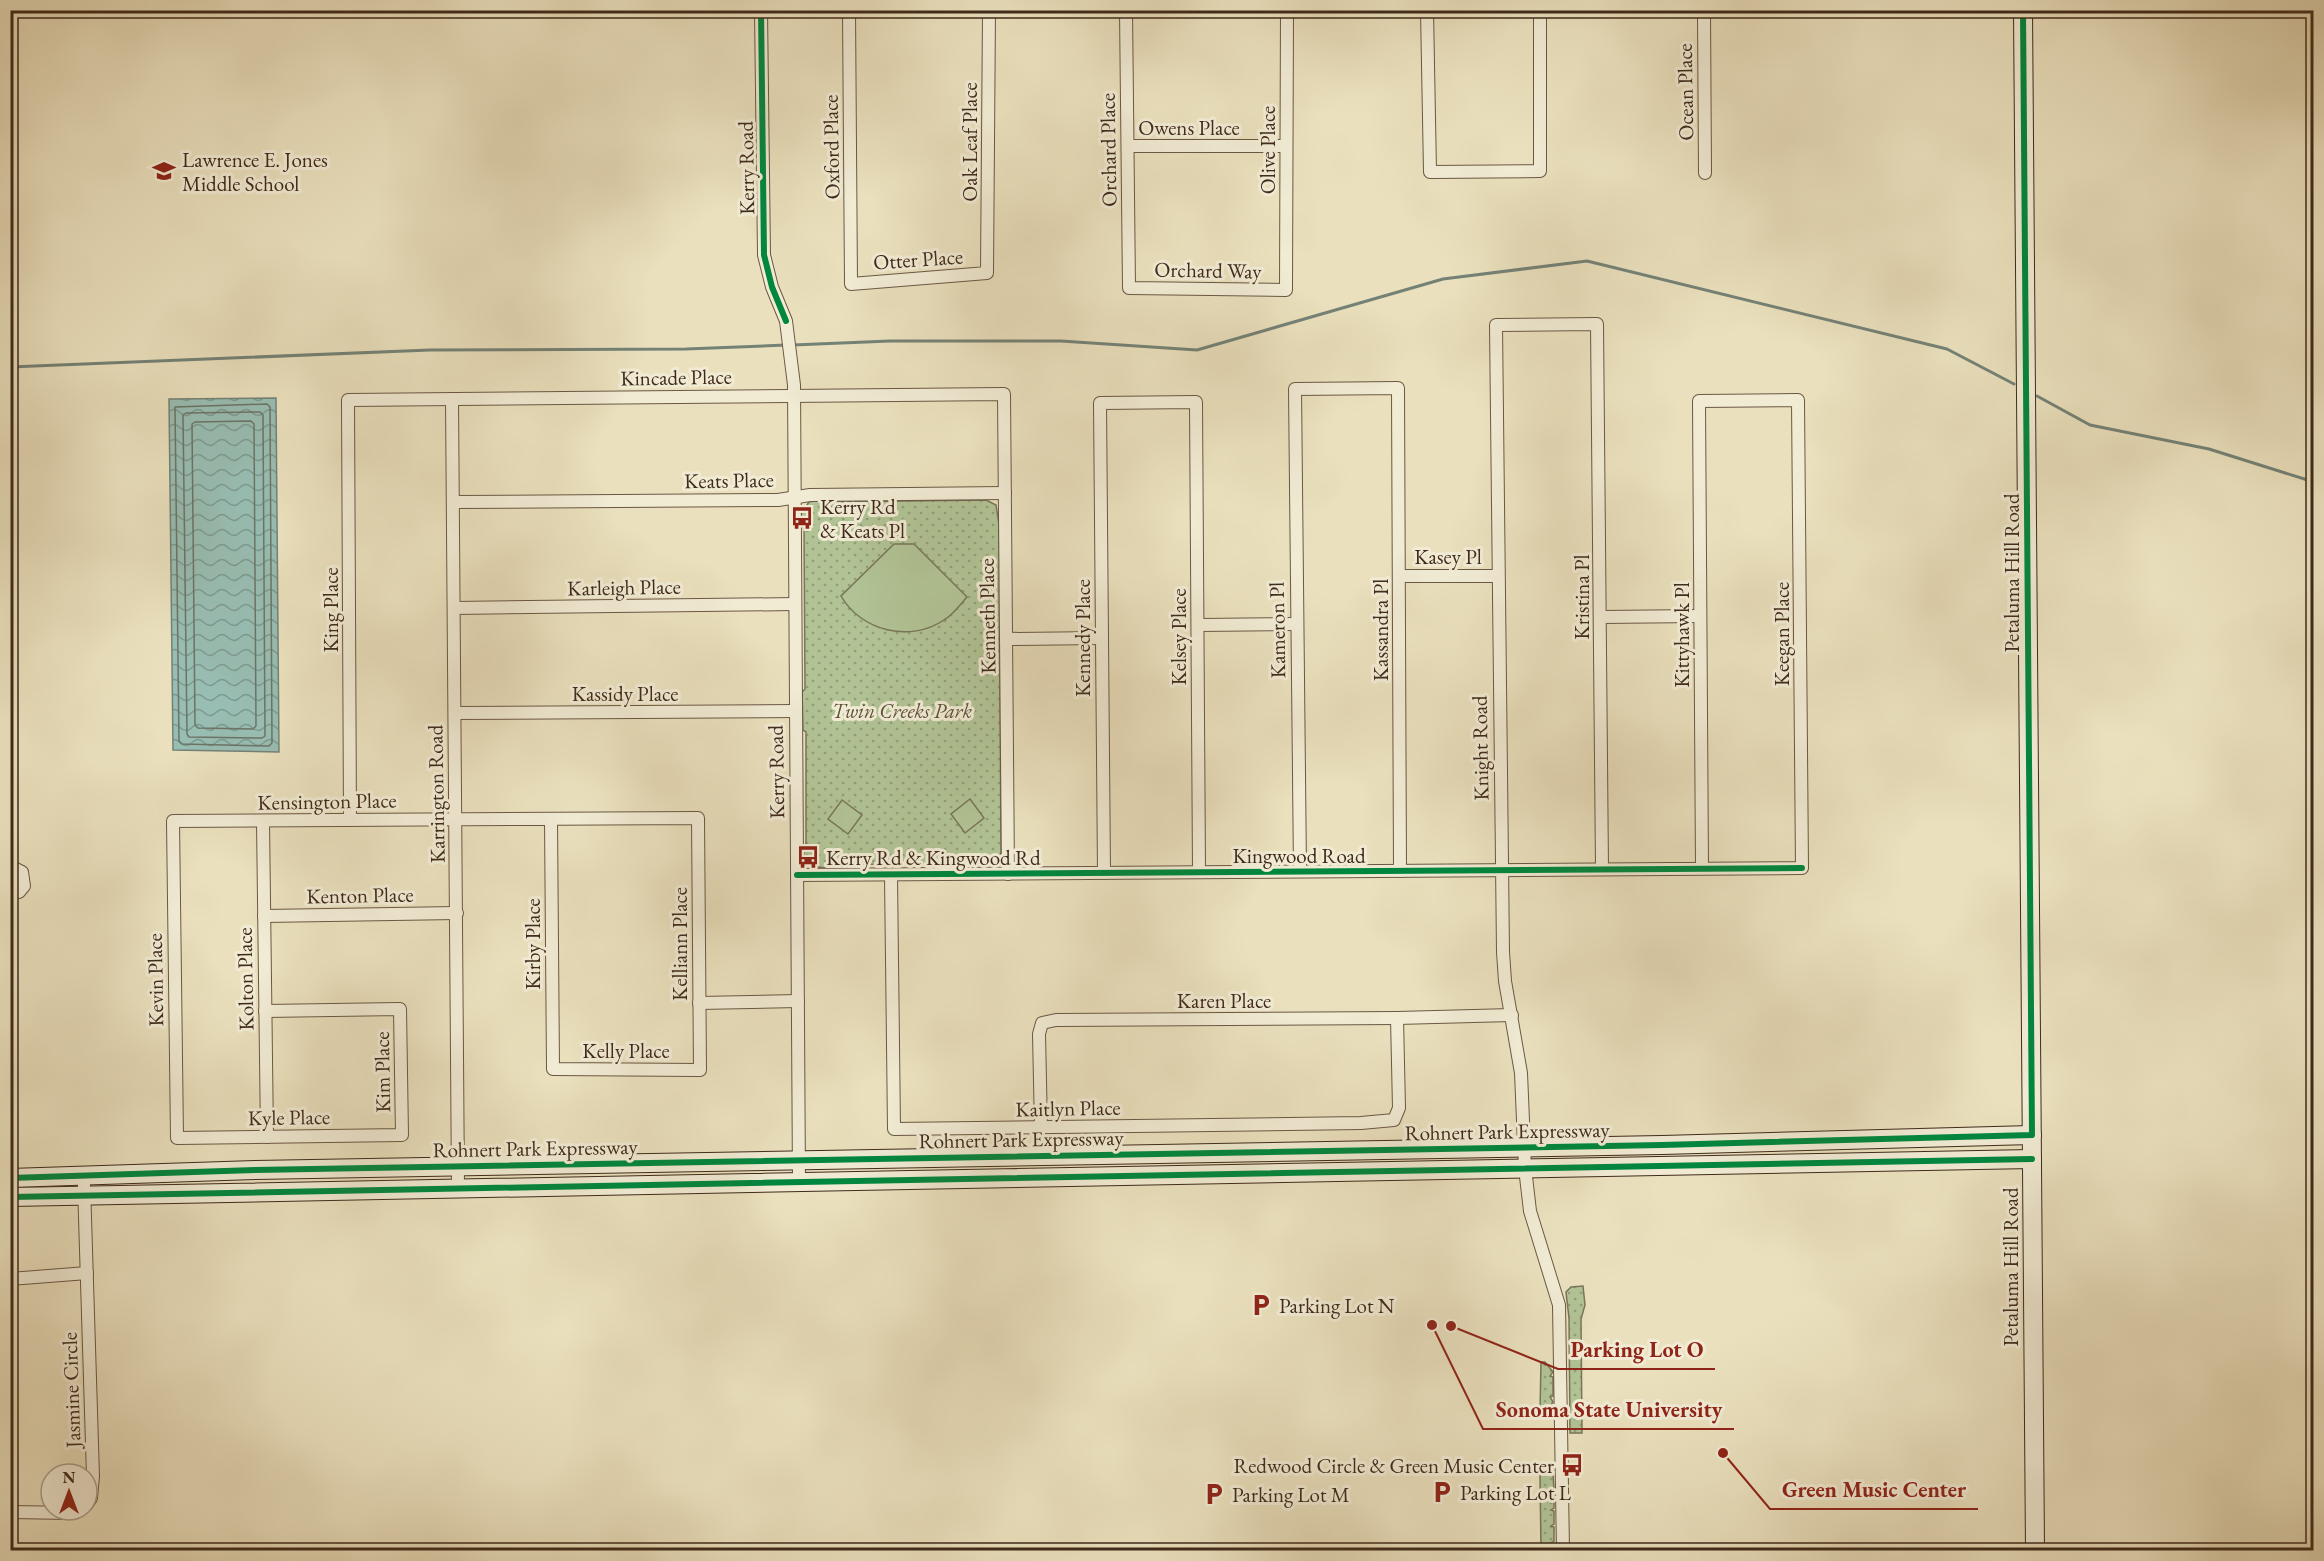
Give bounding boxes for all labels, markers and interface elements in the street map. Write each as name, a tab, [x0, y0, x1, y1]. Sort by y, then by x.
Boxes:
street label: Ocean Place	[1671, 43, 1699, 141]
street label: Oak Leaf Place	[956, 82, 983, 202]
street label: Orchard Place	[1094, 93, 1122, 207]
street label: Oxford Place	[817, 94, 845, 200]
street label: Olive Place	[1254, 106, 1281, 194]
street label: Owens Place	[1138, 114, 1240, 141]
street label: Kerry Road	[732, 120, 760, 215]
place label: Lawrence E. Jones Middle School	[182, 146, 328, 197]
school or university icon: Lawrence E. Jones Middle School	[151, 158, 177, 184]
street label: Otter Place	[872, 242, 964, 276]
street label: Orchard Way	[1154, 256, 1263, 284]
street label: Kincade Place	[620, 363, 732, 391]
street label: Keats Place	[684, 466, 774, 494]
place label: Kerry Rd & Keats Pl	[820, 493, 905, 544]
street label: Petaluma Hill Road	[1998, 493, 2025, 653]
bus stop icon: Kerry Rd & Keats Pl	[789, 505, 815, 531]
street label: Kasey Pl	[1414, 543, 1482, 570]
street label: Kristina Pl	[1568, 554, 1595, 640]
street label: Kenneth Place	[972, 558, 1002, 674]
street label: King Place	[317, 567, 344, 653]
street label: Karleigh Place	[567, 573, 681, 601]
street label: Kennedy Place	[1069, 579, 1096, 697]
street label: Kassandra Pl	[1367, 579, 1394, 681]
street label: Kameron Pl	[1263, 581, 1291, 679]
street label: Kittyhawk Pl	[1668, 582, 1695, 688]
street label: Keegan Place	[1768, 582, 1795, 686]
street label: Kelsey Place	[1165, 588, 1192, 686]
street label: Kassidy Place	[572, 680, 678, 707]
street label: Knight Road	[1466, 695, 1494, 801]
park label: Twin Creeks Park	[832, 697, 973, 724]
street label: Karrington Road	[421, 724, 451, 863]
street label: Kerry Road	[762, 724, 790, 819]
street label: Kensington Place	[257, 786, 397, 816]
street label: Kingwood Road	[1232, 842, 1366, 869]
bus stop icon: Kerry Rd & Kingwood Rd	[795, 844, 821, 870]
place label: Kerry Rd & Kingwood Rd	[826, 844, 1041, 871]
street label: Kenton Place	[306, 881, 414, 909]
street label: Kelliann Place	[666, 887, 693, 1001]
street label: Kirby Place	[519, 898, 546, 990]
street label: Kolton Place	[231, 927, 259, 1031]
street label: Kevin Place	[141, 933, 169, 1027]
street label: Karen Place	[1177, 987, 1271, 1014]
street label: Kim Place	[368, 1031, 396, 1113]
street label: Kelly Place	[582, 1037, 670, 1064]
street label: Kaitlyn Place	[1015, 1094, 1121, 1122]
street label: Kyle Place	[248, 1103, 330, 1131]
street label: Rohnert Park Expressway	[1404, 1116, 1610, 1146]
street label: Rohnert Park Expressway	[918, 1124, 1124, 1154]
street label: Rohnert Park Expressway	[432, 1133, 638, 1163]
street label: Petaluma Hill Road	[1997, 1187, 2024, 1347]
parking icon: Parking Lot N	[1248, 1292, 1274, 1318]
place label: Parking Lot N	[1279, 1292, 1395, 1319]
callout: Parking Lot O	[1558, 1329, 1715, 1369]
street label: Jasmine Circle	[55, 1332, 87, 1450]
text: Parking Lot O	[1570, 1335, 1704, 1364]
callout: Sonoma State University	[1483, 1389, 1734, 1429]
text: Sonoma State University	[1496, 1395, 1723, 1424]
place label: Redwood Circle & Green Music Center	[1233, 1452, 1554, 1479]
bus stop icon: Redwood Circle & Green Music Center	[1559, 1452, 1585, 1478]
north arrow	[39, 1462, 99, 1522]
text: N	[63, 1467, 76, 1488]
callout: Green Music Center	[1770, 1469, 1978, 1509]
text: Green Music Center	[1782, 1475, 1967, 1504]
parking icon: Parking Lot L	[1429, 1479, 1455, 1505]
place label: Parking Lot L	[1460, 1479, 1572, 1506]
parking icon: Parking Lot M	[1201, 1481, 1227, 1507]
place label: Parking Lot M	[1232, 1481, 1350, 1508]

